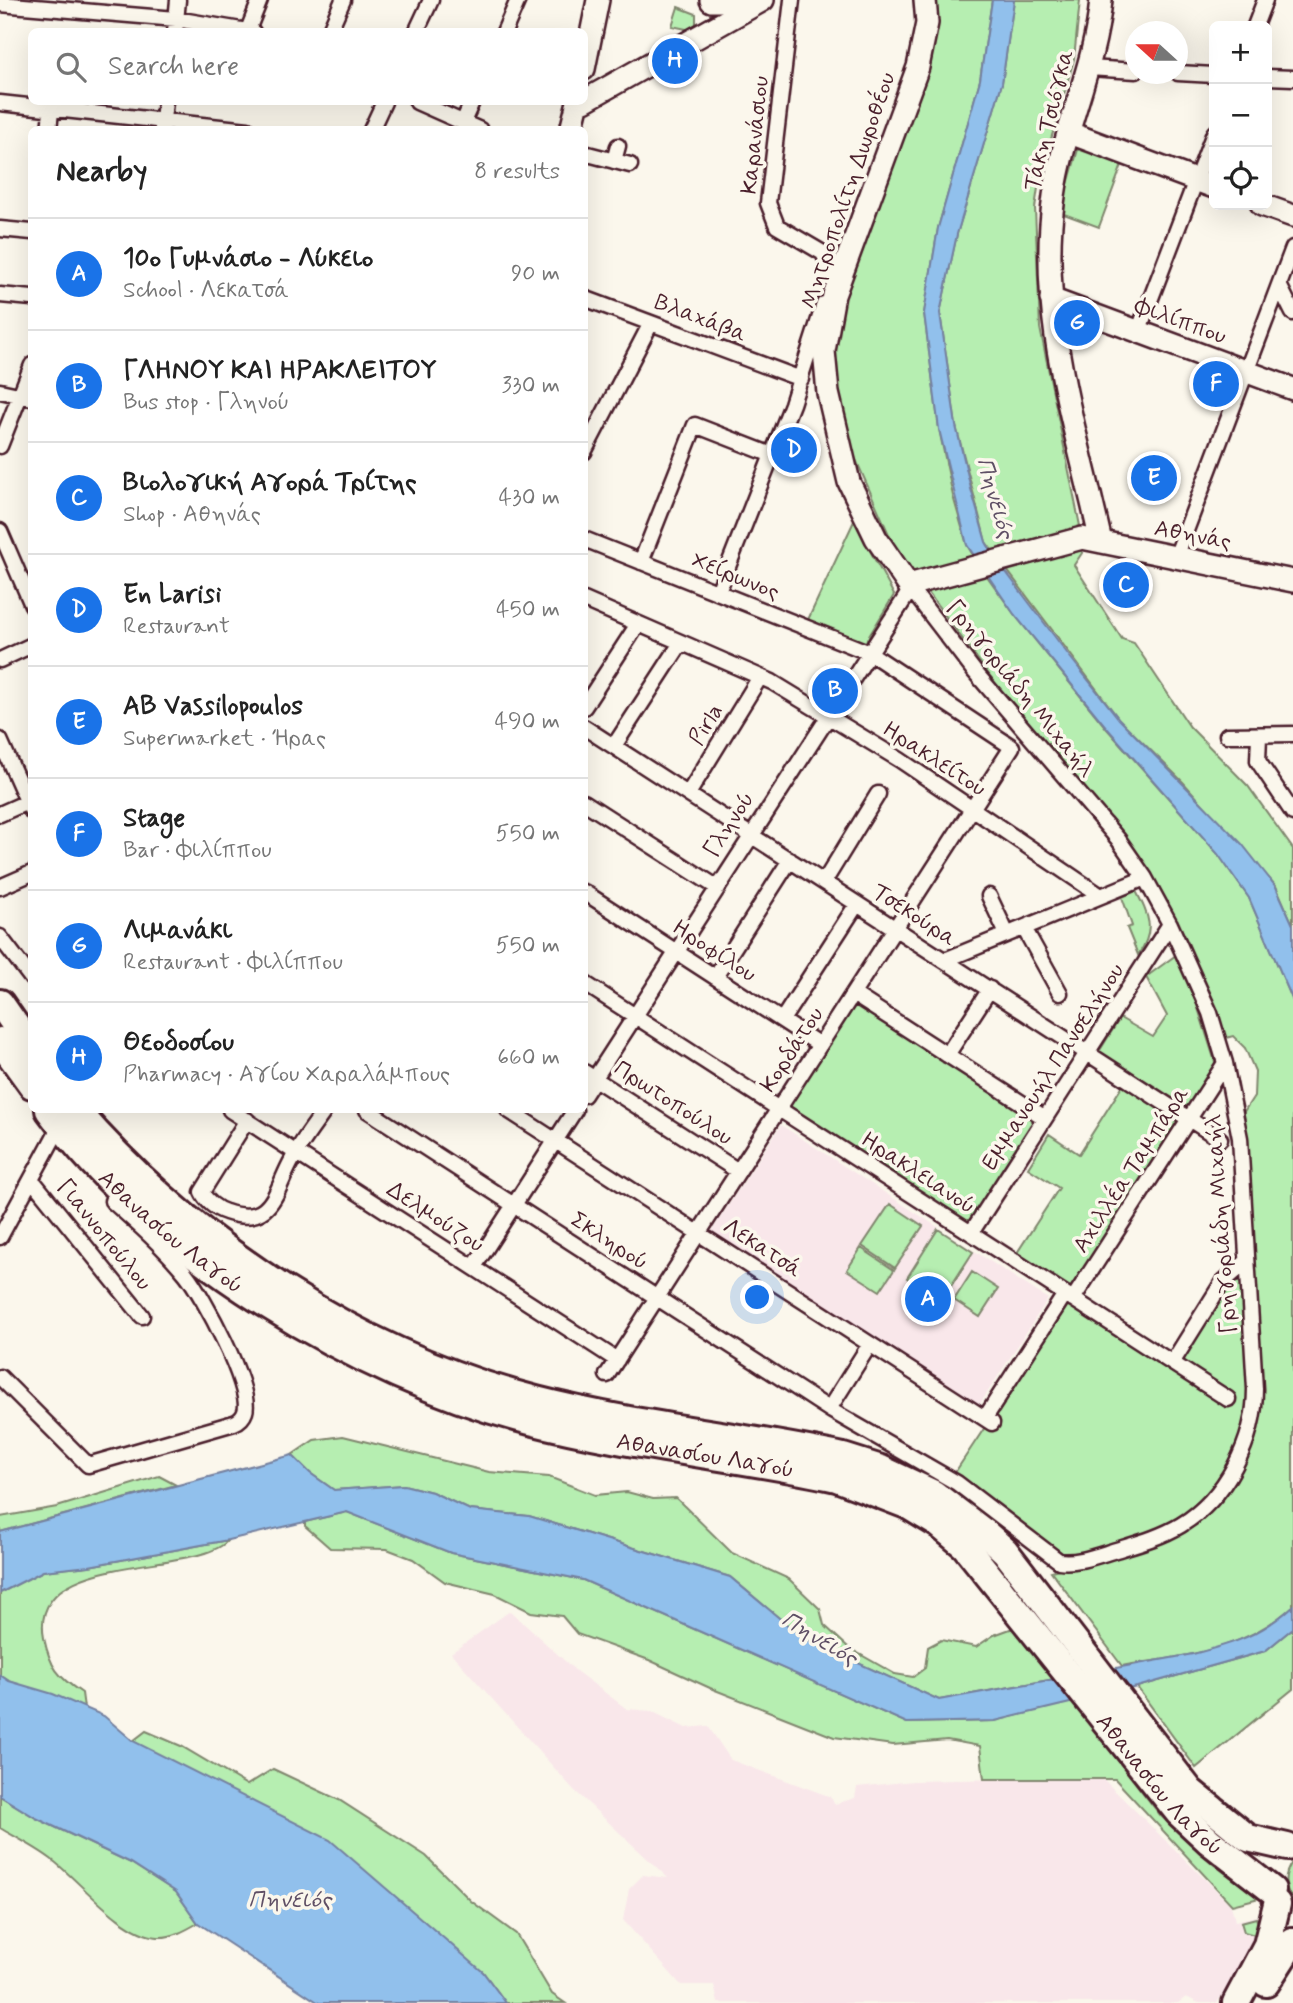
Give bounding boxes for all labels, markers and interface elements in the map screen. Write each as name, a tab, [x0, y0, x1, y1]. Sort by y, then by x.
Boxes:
north arrow	[1125, 21, 1188, 84]
map controls	[1209, 21, 1272, 210]
button: +	[1209, 21, 1272, 84]
search box	[28, 28, 588, 105]
pin: H	[652, 35, 698, 87]
street label: Τάκη Τσιόγκα	[1018, 47, 1082, 194]
icon: search	[52, 48, 90, 86]
text: Search here	[108, 50, 239, 84]
street label: Μητροπολίτη Δωροθέου	[792, 68, 903, 313]
street label: Καρανάσιου	[735, 75, 777, 196]
button: −	[1209, 84, 1272, 147]
button: locate	[1209, 147, 1272, 210]
text: Nearby	[56, 152, 147, 191]
text: 8 results	[474, 157, 560, 187]
text: 10ο Γυμνάσιο - Λύκειο	[123, 242, 374, 276]
text: A	[71, 259, 87, 289]
text: 90 m	[511, 259, 560, 289]
text: School · Λεκατσά	[123, 276, 289, 306]
street label: Βλαχάβα	[650, 288, 751, 350]
street label: Φιλίππου	[1130, 291, 1230, 352]
pin: G	[1054, 297, 1100, 349]
text: ΓΛΗΝΟΥ ΚΑΙ ΗΡΑΚΛΕΙΤΟΥ	[123, 354, 437, 388]
pin: F	[1193, 358, 1239, 410]
text: B	[72, 371, 86, 401]
text: 330 m	[502, 371, 560, 401]
text: Bus stop · Γληνού	[123, 388, 289, 418]
pin: D	[771, 424, 817, 476]
pin: E	[1131, 452, 1177, 504]
water label: Πηνειός	[968, 454, 1021, 544]
text: Βιολογική Αγορά Τρίτης	[123, 466, 417, 500]
text: C	[71, 483, 87, 513]
text: 430 m	[499, 483, 560, 513]
text: Shop · Αθηνάς	[123, 500, 261, 530]
street label: Αθηνάς	[1152, 514, 1234, 558]
street label: Χείρωνος	[687, 546, 784, 608]
pin: C	[1103, 559, 1149, 611]
text: En Larisi	[123, 578, 221, 612]
street label: Γρηγοριάδη Μιχαήλ	[939, 594, 1101, 784]
text: D	[71, 595, 87, 625]
text: 450 m	[496, 595, 560, 625]
text: Restaurant	[123, 612, 230, 642]
pin: B	[812, 665, 858, 717]
text: AB Vassilopoulos	[123, 690, 303, 724]
street label: Pirla	[682, 699, 731, 751]
text: E	[72, 707, 86, 737]
text: 490 m	[495, 707, 560, 737]
street label: Ηρακλείτου	[876, 715, 991, 804]
text: Supermarket · Ήρας	[123, 724, 326, 754]
street label: Γληνού	[697, 786, 762, 864]
text: Stage	[123, 802, 185, 836]
text: F	[73, 819, 85, 849]
text: 550 m	[496, 819, 560, 849]
text: Bar · Φιλίππου	[123, 836, 272, 866]
street label: Τσεκούρα	[866, 877, 962, 954]
street label: Ηροφίλου	[666, 913, 762, 990]
text: Λιμανάκι	[123, 914, 232, 948]
text: G	[71, 931, 87, 961]
text: 550 m	[496, 931, 560, 961]
text: Restaurant · Φιλίππου	[123, 948, 343, 978]
street label: Εμμανουήλ Πανσελήνου	[975, 958, 1132, 1176]
street label: Κορδάτου	[754, 1002, 831, 1099]
text: Θεοδοσίου	[123, 1026, 234, 1060]
text: H	[71, 1043, 87, 1073]
text: 660 m	[497, 1043, 560, 1073]
street label: Πρωτοπούλου	[608, 1054, 738, 1153]
text: Pharmacy · Αγίου Χαραλάμπους	[123, 1060, 450, 1090]
street label: Αχιλλέα Ταμπάρα	[1065, 1080, 1197, 1259]
street label: Γρηγοριάδη Μιχαήλ	[1199, 1113, 1245, 1335]
street label: Ηρακλειανού	[855, 1126, 981, 1222]
street label: Αθανασίου Λαγού	[91, 1164, 248, 1302]
street label: Γιαννοπούλου	[49, 1173, 158, 1297]
street label: Δελμούζου	[381, 1175, 489, 1260]
street label: Σκληρού	[564, 1205, 654, 1278]
street label: Λεκατσά	[717, 1212, 807, 1285]
pin: A	[905, 1273, 951, 1325]
your location	[740, 1280, 774, 1314]
street label: Αθανασίου Λαγού	[614, 1427, 796, 1486]
water label: Πηνειός	[776, 1605, 864, 1675]
street label: Αθανασίου Λαγού	[1088, 1708, 1228, 1863]
water label: Πηνειός	[248, 1885, 333, 1916]

